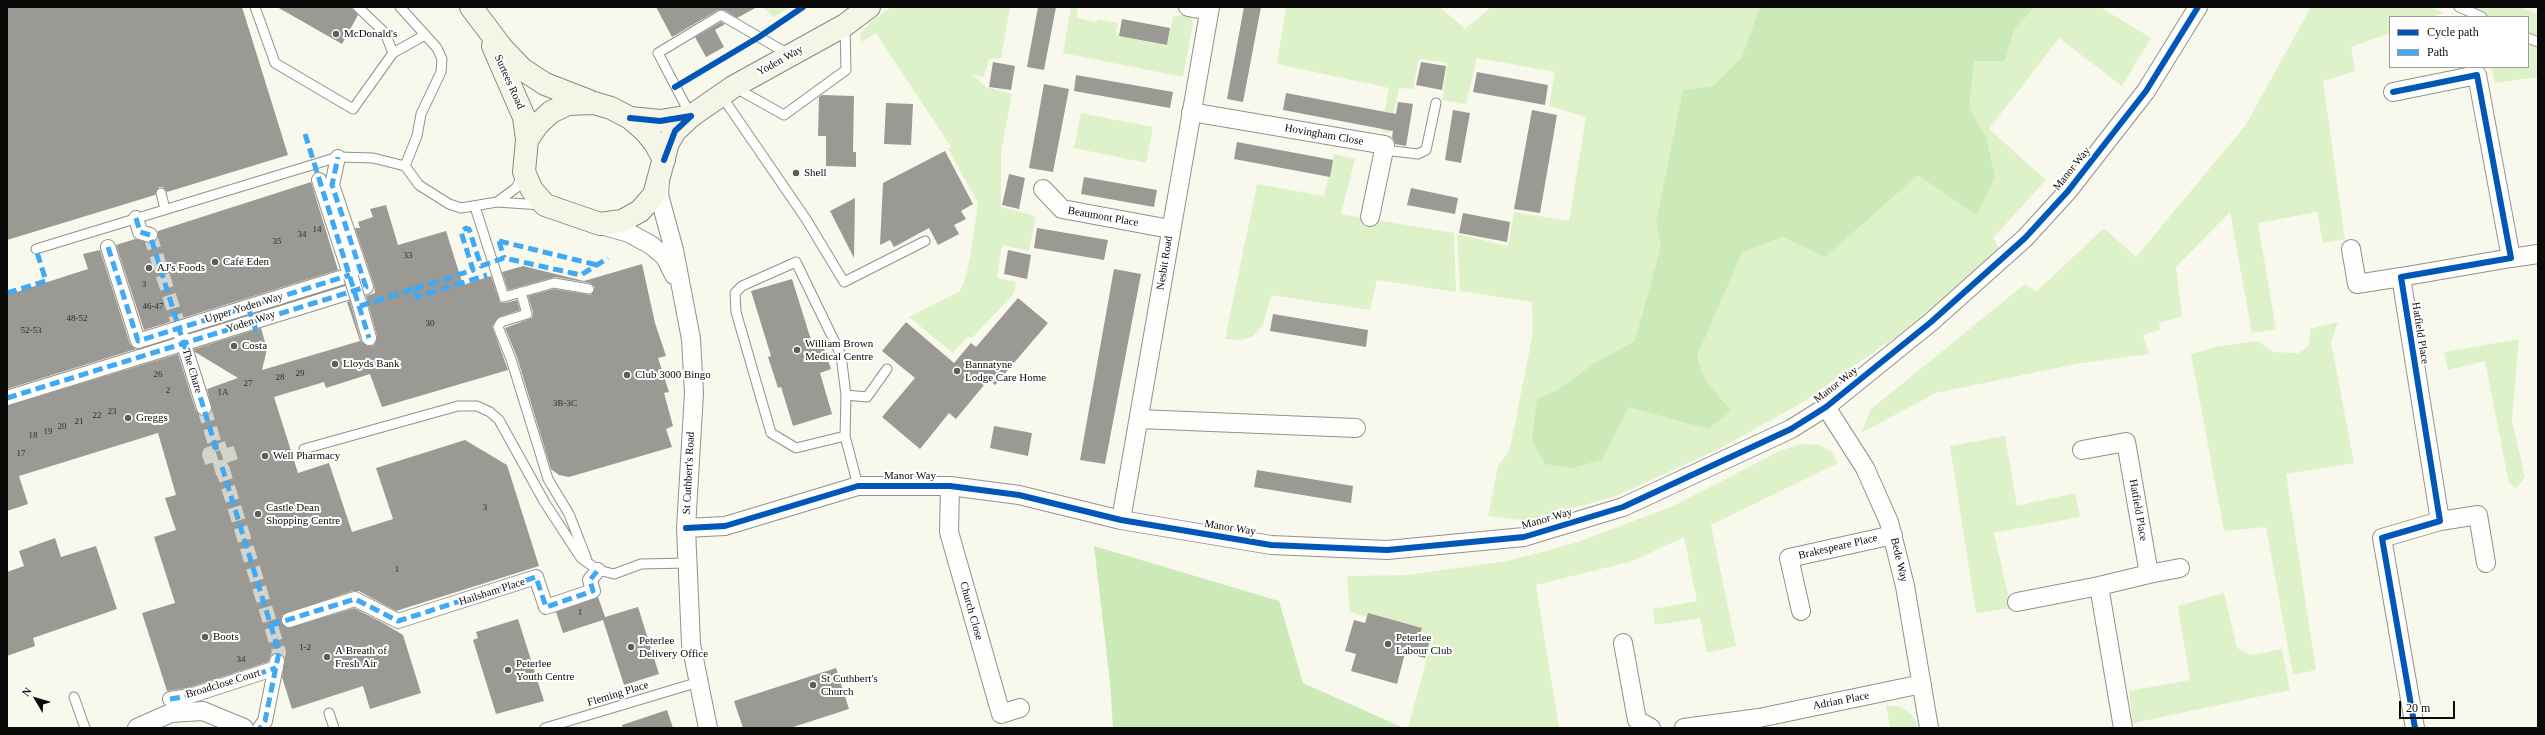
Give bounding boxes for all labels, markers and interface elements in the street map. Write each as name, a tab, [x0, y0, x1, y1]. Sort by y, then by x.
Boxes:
legend	[2389, 16, 2529, 68]
text: Cycle path	[2427, 25, 2479, 39]
place label: McDonald's	[344, 27, 397, 41]
marker: McDonald's	[331, 29, 341, 39]
street label: Yoden Way	[755, 43, 805, 79]
text: Path	[2427, 45, 2448, 59]
street label: Surtees Road	[491, 53, 527, 111]
street label: Hovingham Close	[1284, 122, 1364, 148]
street label: Manor Way	[2051, 145, 2093, 193]
place label: Shell	[804, 166, 827, 180]
marker: Shell	[791, 168, 801, 178]
street label: Beaumont Place	[1067, 204, 1139, 230]
house number: 14	[312, 225, 322, 235]
house number: 34	[298, 230, 306, 240]
street label: Nesbit Road	[1154, 235, 1176, 291]
house number: 35	[272, 237, 282, 247]
house number: 33	[404, 251, 412, 261]
place label: Café Eden	[223, 255, 269, 269]
marker: Café Eden	[210, 257, 220, 267]
place label: AJ's Foods	[157, 261, 205, 275]
marker: AJ's Foods	[144, 263, 154, 273]
house number: 3	[142, 280, 146, 290]
street label: Upper Yoden Way	[203, 290, 285, 326]
street label: Hatfield Place	[2409, 301, 2431, 365]
house number: 46-47	[143, 302, 163, 312]
street label: Yoden Way	[225, 308, 277, 336]
house number: 48-52	[67, 314, 87, 324]
house number: 30	[426, 319, 434, 329]
house number: 52-53	[21, 326, 41, 336]
place label: William Brown Medical Centre	[805, 337, 873, 363]
place label: Costa	[242, 339, 267, 353]
marker: Costa	[229, 341, 239, 351]
marker: William Brown Medical Centre	[792, 345, 802, 355]
street label: The Chare	[179, 347, 205, 395]
place label: Lloyds Bank	[343, 357, 400, 371]
place label: Bannatyne Lodge Care Home	[965, 358, 1046, 384]
marker: Lloyds Bank	[330, 359, 340, 369]
street label: Manor Way	[1811, 364, 1861, 406]
marker: Bannatyne Lodge Care Home	[952, 366, 962, 376]
place label: Club 3000 Bingo	[635, 368, 711, 382]
house number: 29	[296, 369, 304, 379]
house number: 26	[154, 370, 162, 380]
marker: Club 3000 Bingo	[622, 370, 632, 380]
house number: 28	[276, 373, 284, 383]
house number: 27	[244, 379, 252, 389]
house number: 2	[166, 386, 170, 396]
house number: 1A	[218, 388, 228, 398]
house number: 3B-3C	[553, 399, 577, 409]
house number: 23	[108, 407, 116, 417]
house number: 22	[92, 411, 102, 421]
place label: Greggs	[136, 411, 168, 425]
marker: Greggs	[123, 413, 133, 423]
house number: 21	[74, 417, 84, 427]
house number: 20	[58, 422, 66, 432]
house number: 19	[44, 427, 52, 437]
house number: 18	[28, 431, 38, 441]
street label: St Cuthbert's Road	[680, 431, 698, 515]
house number: 17	[16, 449, 26, 459]
place label: Well Pharmacy	[273, 449, 340, 463]
marker: Well Pharmacy	[260, 451, 270, 461]
street label: Manor Way	[884, 469, 936, 483]
street label: Hatfield Place	[2126, 478, 2150, 542]
place label: Castle Dean Shopping Centre	[266, 501, 340, 527]
house number: 3	[483, 503, 487, 513]
street label: Manor Way	[1520, 505, 1574, 533]
marker: Castle Dean Shopping Centre	[253, 509, 263, 519]
street label: Manor Way	[1203, 517, 1257, 539]
street label: Brakespeare Place	[1797, 531, 1879, 563]
street label: Bede Way	[1887, 536, 1911, 584]
house number: 1	[395, 565, 399, 575]
street label: Hailsham Place	[457, 575, 527, 609]
street label: Church Close	[956, 580, 986, 642]
house number: 1	[578, 608, 582, 618]
place label: Boots	[213, 630, 239, 644]
place label: Peterlee Labour Club	[1396, 631, 1452, 657]
marker: Boots	[200, 632, 210, 642]
place label: Peterlee Delivery Office	[639, 634, 708, 660]
marker: Peterlee Labour Club	[1383, 639, 1393, 649]
marker: Peterlee Delivery Office	[626, 642, 636, 652]
house number: 1-2	[299, 643, 311, 653]
place label: A Breath of Fresh Air	[335, 644, 387, 670]
marker: A Breath of Fresh Air	[322, 652, 332, 662]
house number: 34	[236, 655, 246, 665]
place label: Peterlee Youth Centre	[516, 657, 574, 683]
marker: Peterlee Youth Centre	[503, 665, 513, 675]
street label: Broadclose Court	[184, 666, 262, 702]
place label: St Cuthbert's Church	[821, 672, 878, 698]
street label: Fleming Place	[586, 678, 650, 710]
north arrow	[16, 679, 56, 719]
marker: St Cuthbert's Church	[808, 680, 818, 690]
text: N	[19, 685, 34, 698]
street label: Adrian Place	[1812, 689, 1870, 713]
scale bar	[2401, 693, 2457, 719]
text: 20 m	[2406, 701, 2430, 715]

